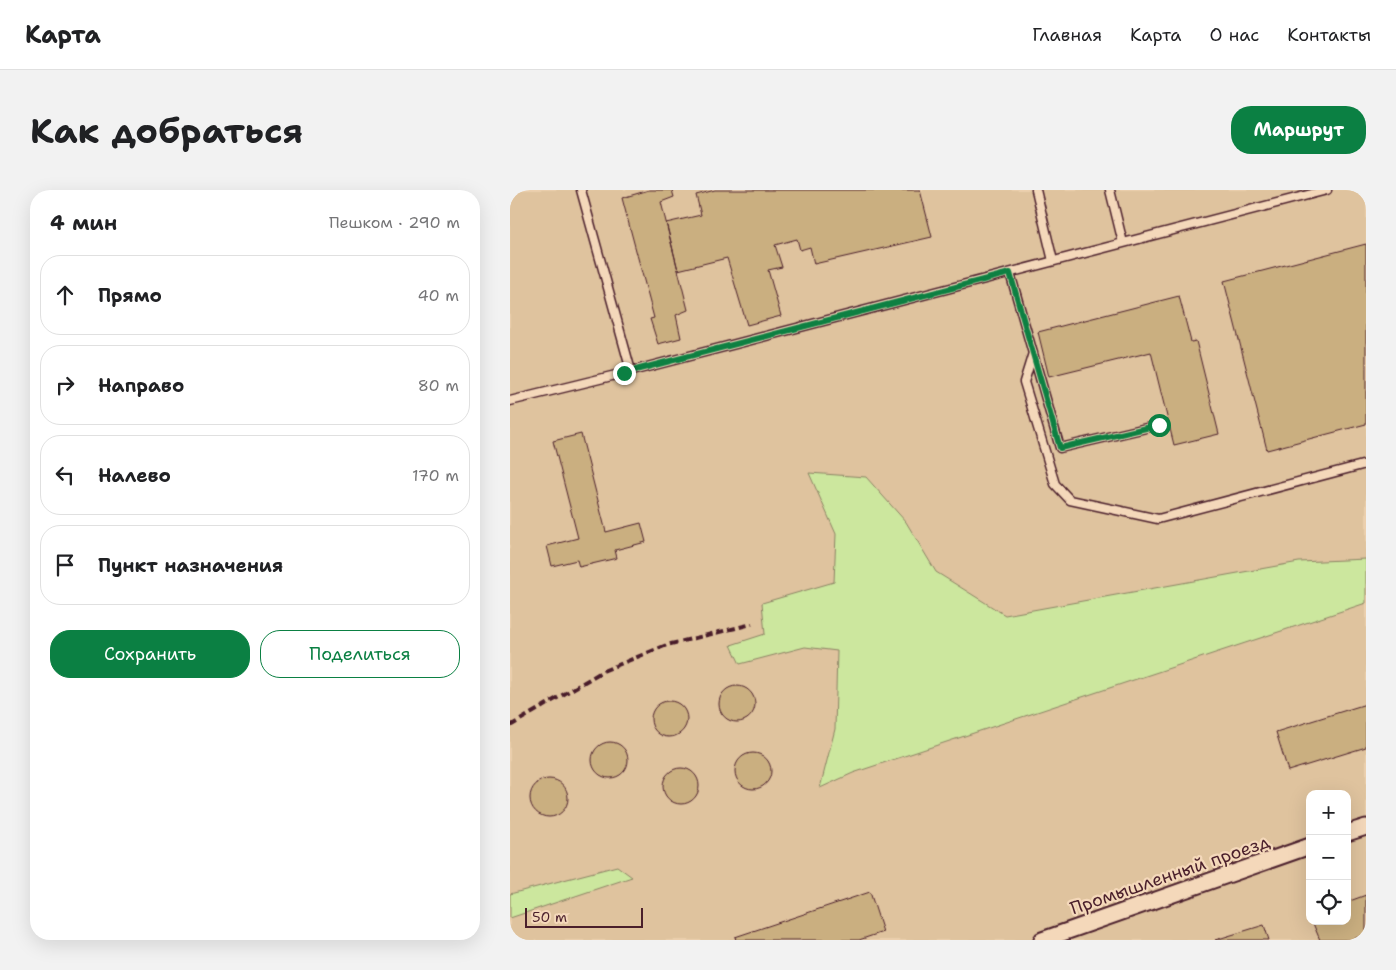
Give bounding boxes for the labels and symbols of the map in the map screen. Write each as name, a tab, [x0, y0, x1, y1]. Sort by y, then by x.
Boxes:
route end	[613, 362, 636, 385]
route start	[1148, 414, 1171, 437]
street label: Промышленный проезд	[1067, 829, 1274, 921]
scale bar	[525, 905, 642, 928]

